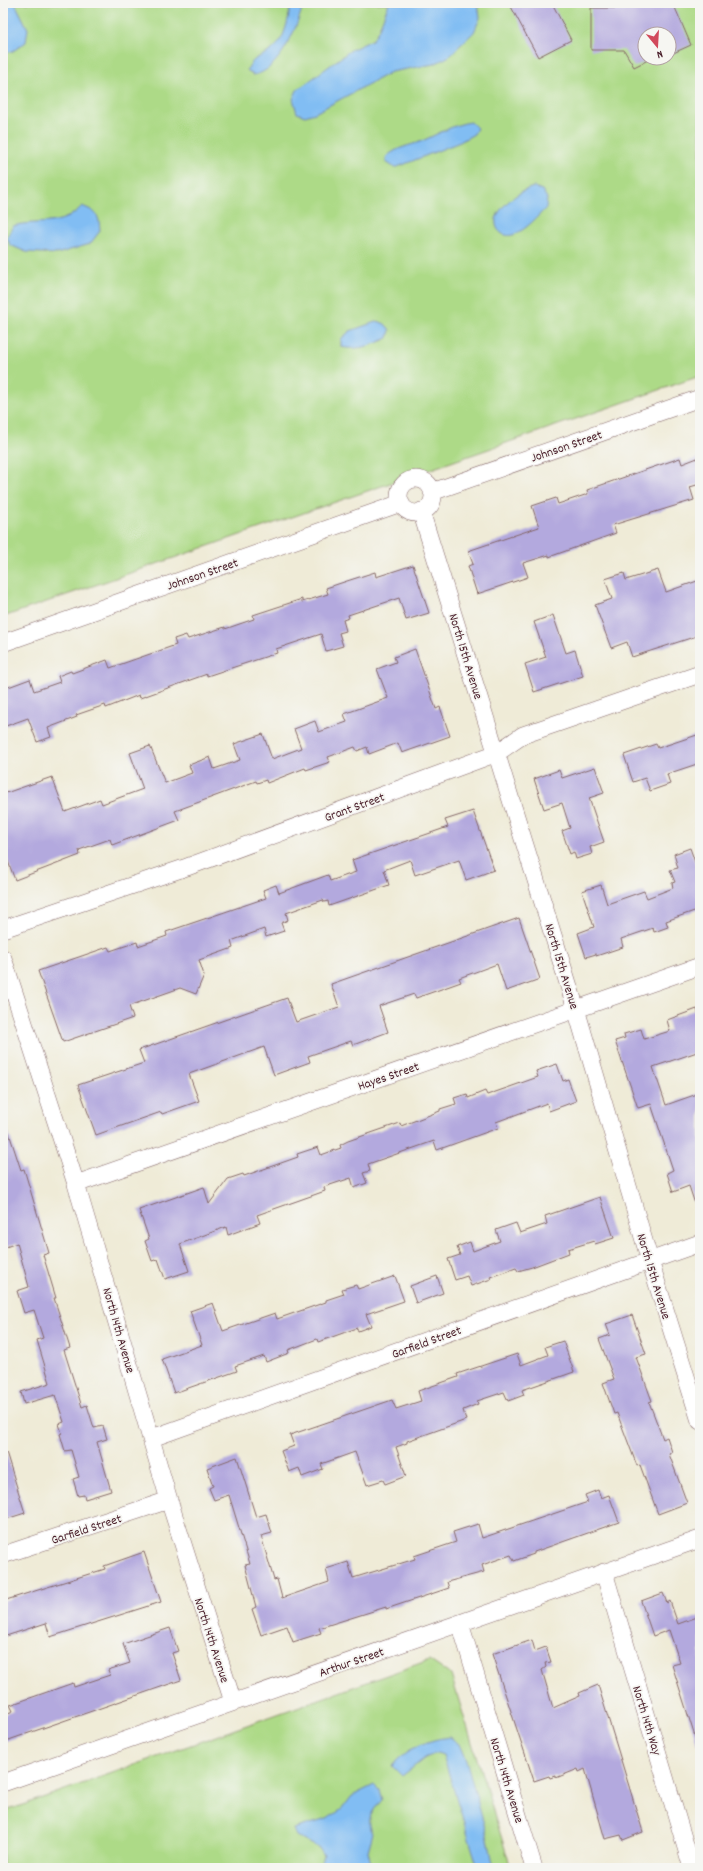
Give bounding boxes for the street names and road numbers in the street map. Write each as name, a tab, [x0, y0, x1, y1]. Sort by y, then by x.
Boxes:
street label: Johnson Street	[529, 426, 605, 468]
street label: Johnson Street	[165, 554, 241, 596]
street label: North 15th Avenue	[443, 611, 487, 702]
street label: Grant Street	[322, 789, 388, 828]
street label: North 15th Avenue	[539, 921, 583, 1012]
street label: Hayes Street	[356, 1058, 422, 1097]
street label: North 15th Avenue	[631, 1231, 675, 1322]
street label: North 14th Avenue	[96, 1286, 139, 1376]
street label: Garfield Street	[389, 1322, 465, 1365]
street label: Garfield Street	[49, 1510, 125, 1551]
street label: North 14th Avenue	[188, 1596, 233, 1686]
street label: Arthur Street	[317, 1643, 387, 1683]
street label: North 14th Way	[626, 1684, 665, 1758]
street label: North 14th Avenue	[484, 1736, 528, 1826]

